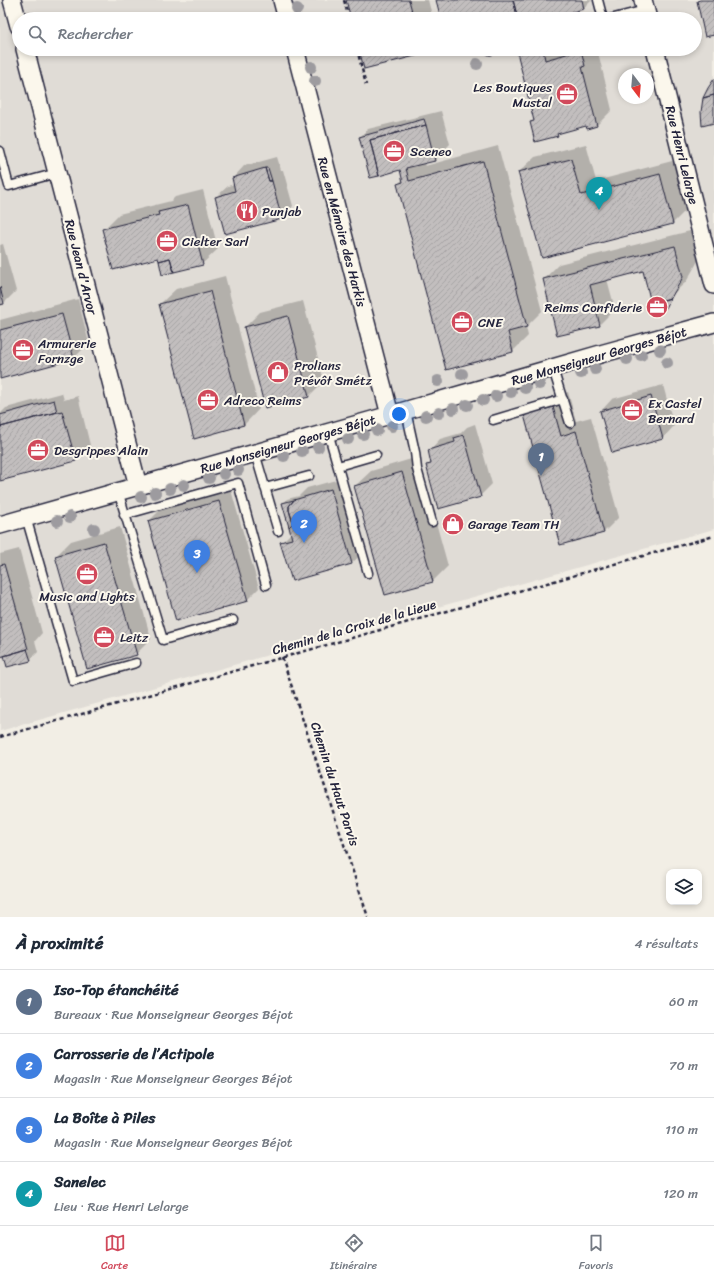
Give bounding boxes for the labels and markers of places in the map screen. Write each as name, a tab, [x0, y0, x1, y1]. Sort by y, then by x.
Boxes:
place label: Les Boutiques Mustal	[473, 76, 553, 114]
office icon: Les Boutiques Mustal	[554, 81, 580, 107]
office icon: Sceneo	[381, 138, 407, 164]
place label: Sceneo	[410, 140, 452, 163]
pin: 4	[586, 177, 612, 210]
restaurant icon: Punjab	[234, 198, 260, 224]
place label: Punjab	[262, 200, 302, 223]
office icon: Cielter Sarl	[154, 228, 180, 254]
place label: Cielter Sarl	[182, 230, 249, 253]
office icon: Reims Confiderie	[644, 294, 670, 320]
place label: Reims Confiderie	[545, 296, 642, 319]
office icon: CNE	[449, 309, 475, 335]
place label: CNE	[478, 311, 503, 334]
place label: Armurerie Fornzge	[37, 332, 97, 370]
office icon: Armurerie Fornzge	[10, 337, 36, 363]
place label: Prolians Prévôt Smétz	[294, 354, 373, 392]
shop icon: Prolians Prévôt Smétz	[265, 359, 291, 385]
office icon: Adreco Reims	[195, 387, 221, 413]
place label: Adreco Reims	[223, 389, 302, 412]
place label: Ex Castel Bernard	[648, 392, 702, 430]
office icon: Ex Castel Bernard	[619, 397, 645, 423]
office icon: Desgrippes Alain	[25, 437, 51, 463]
place label: Desgrippes Alain	[54, 439, 148, 462]
pin: 1	[528, 443, 554, 476]
pin: 2	[291, 510, 317, 543]
shop icon: Garage Team TH	[440, 511, 466, 537]
place label: Garage Team TH	[468, 513, 559, 536]
pin: 3	[184, 540, 210, 573]
office icon: Music and Lights	[74, 561, 100, 587]
place label: Music and Lights	[39, 585, 135, 608]
office icon: Leitz	[91, 624, 117, 650]
place label: Leitz	[120, 626, 149, 649]

